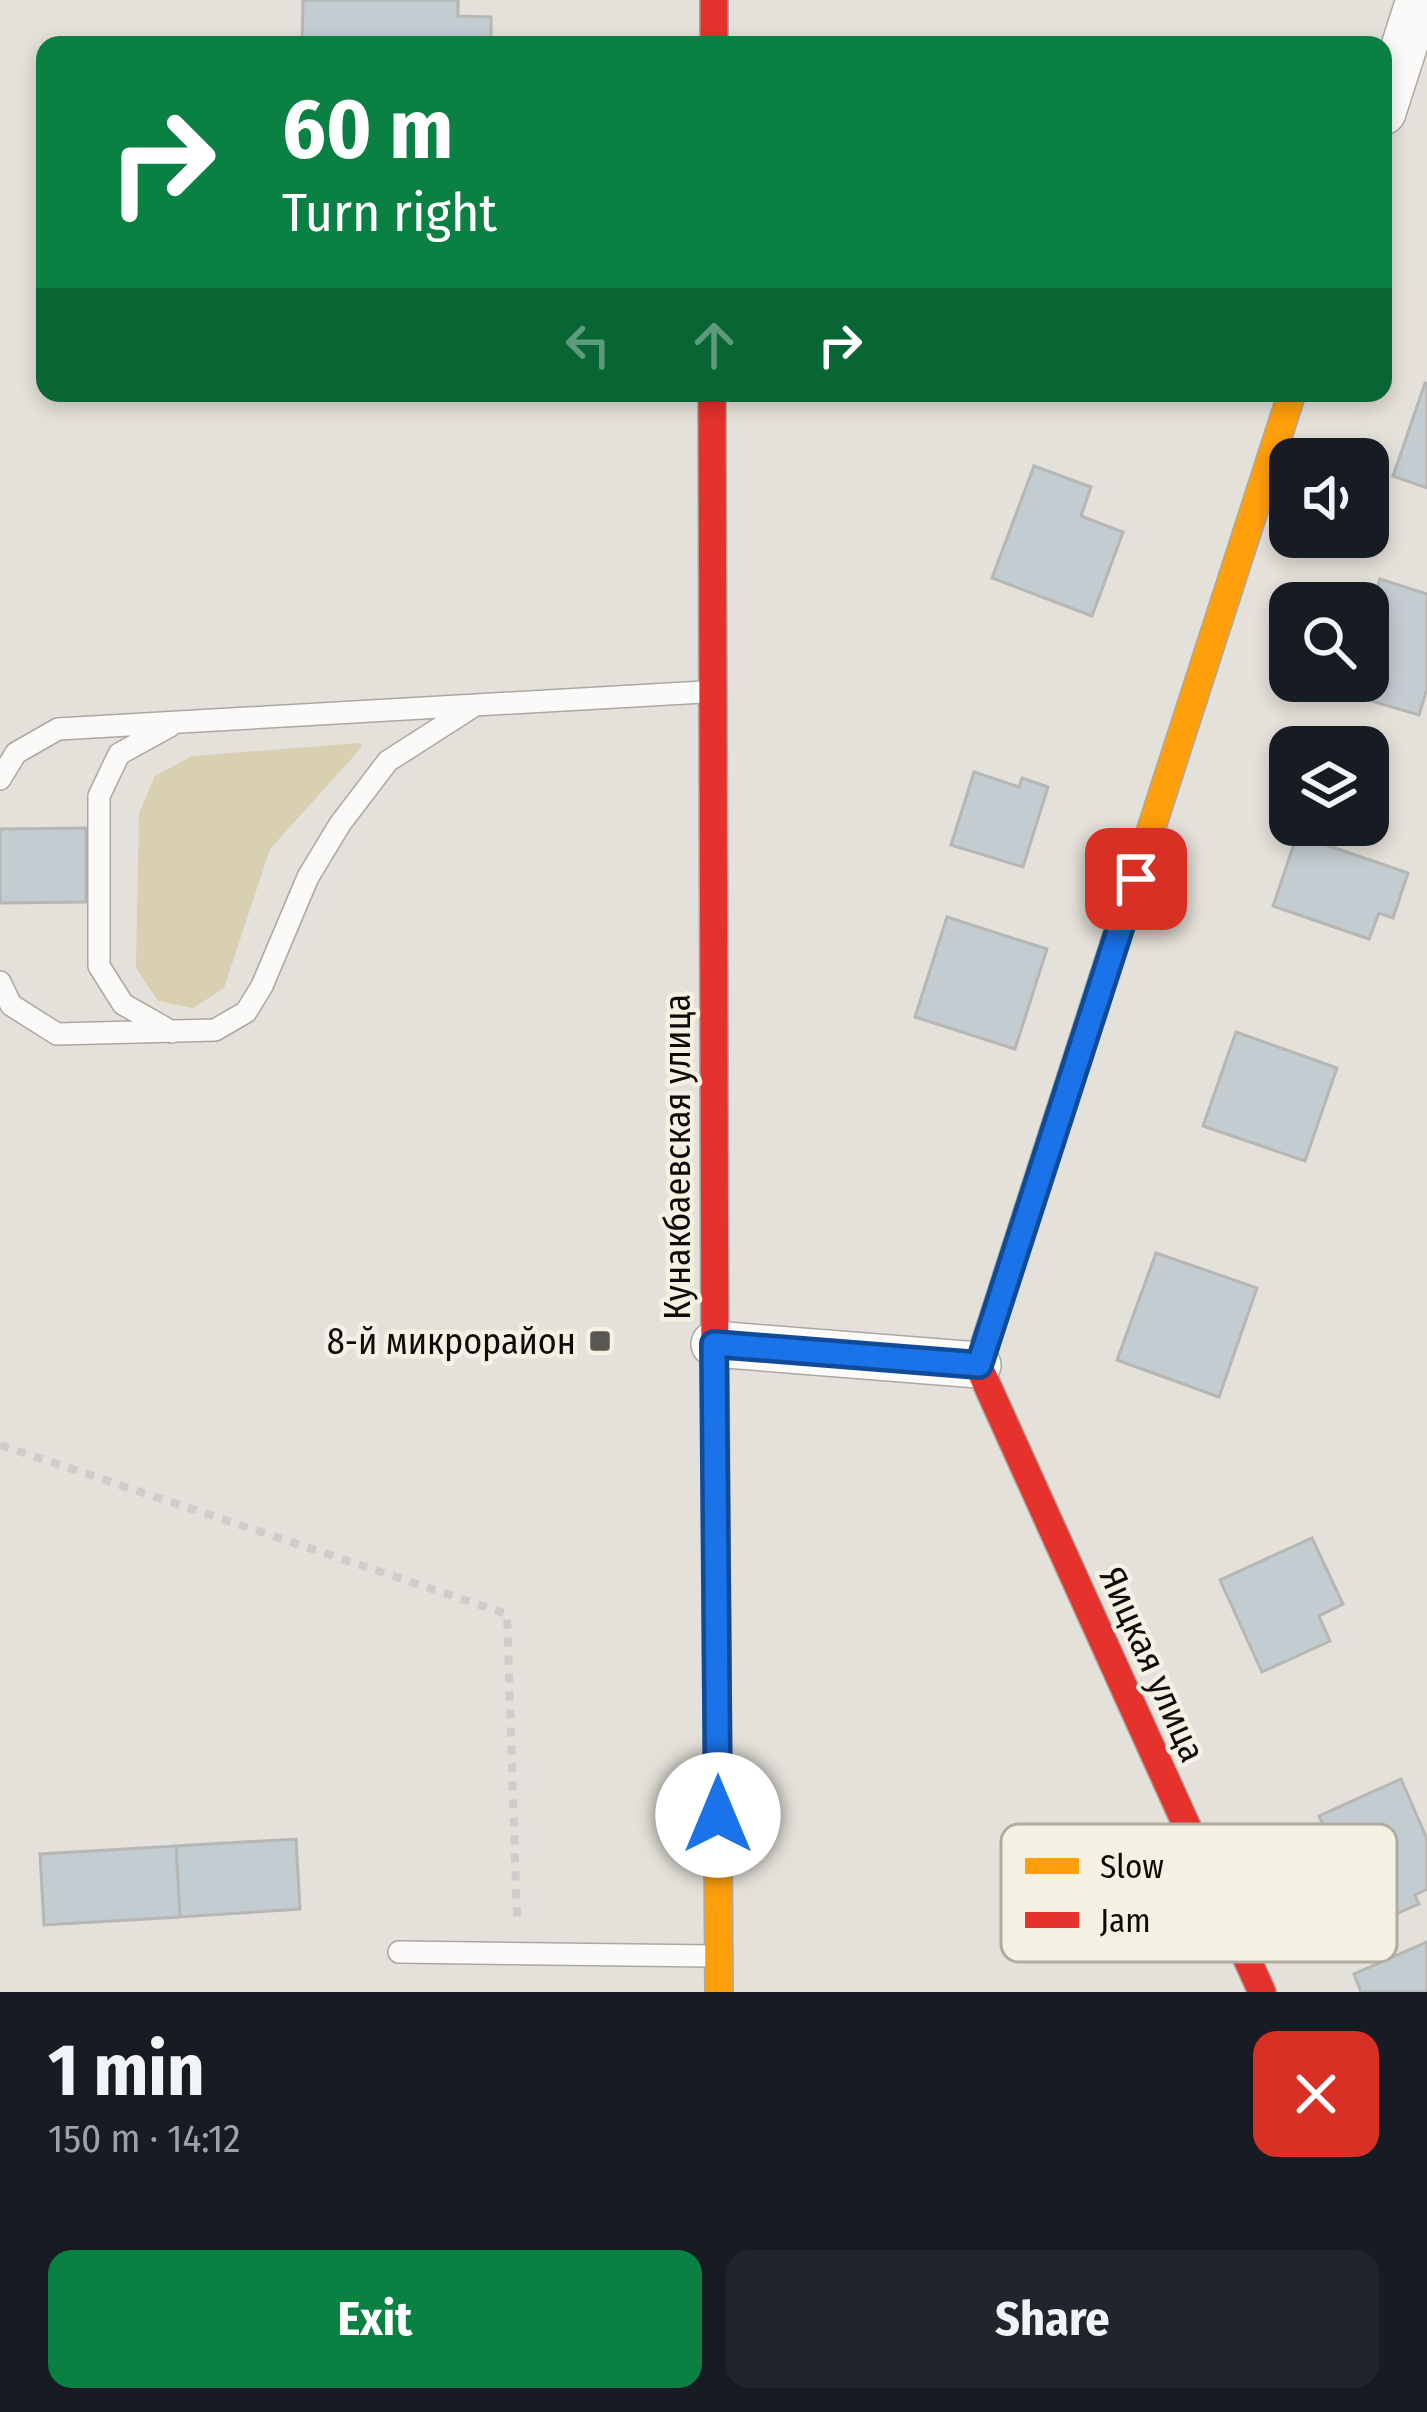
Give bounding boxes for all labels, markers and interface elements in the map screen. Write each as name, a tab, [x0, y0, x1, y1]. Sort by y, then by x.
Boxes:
text: 60 m	[282, 79, 453, 180]
icon: right	[84, 84, 240, 240]
text: Turn right	[282, 181, 497, 245]
icon: left	[555, 312, 621, 378]
icon: ahead	[681, 312, 747, 378]
icon: right	[807, 312, 873, 378]
map controls	[1269, 438, 1389, 846]
button: sound	[1269, 438, 1389, 558]
button: search	[1269, 582, 1389, 702]
button: layers	[1269, 726, 1389, 846]
pin	[1085, 828, 1187, 930]
icon: arrive	[1103, 846, 1169, 912]
street label: Кунакбаевская улица	[656, 994, 700, 1320]
place label: 8-й микрорайон	[327, 1320, 576, 1364]
marker: 8-й микрорайон	[587, 1328, 613, 1354]
street label: Яицкая улица	[1090, 1560, 1215, 1769]
position arrow	[655, 1752, 781, 1878]
legend	[1001, 1824, 1397, 1962]
text: Slow	[1100, 1847, 1164, 1887]
text: Jam	[1100, 1901, 1151, 1941]
text: 1 min	[48, 2028, 205, 2114]
button: close	[1253, 2031, 1379, 2157]
text: 150 m · 14:12	[48, 2116, 240, 2162]
button: Exit	[48, 2250, 702, 2388]
button: Share	[726, 2250, 1379, 2388]

